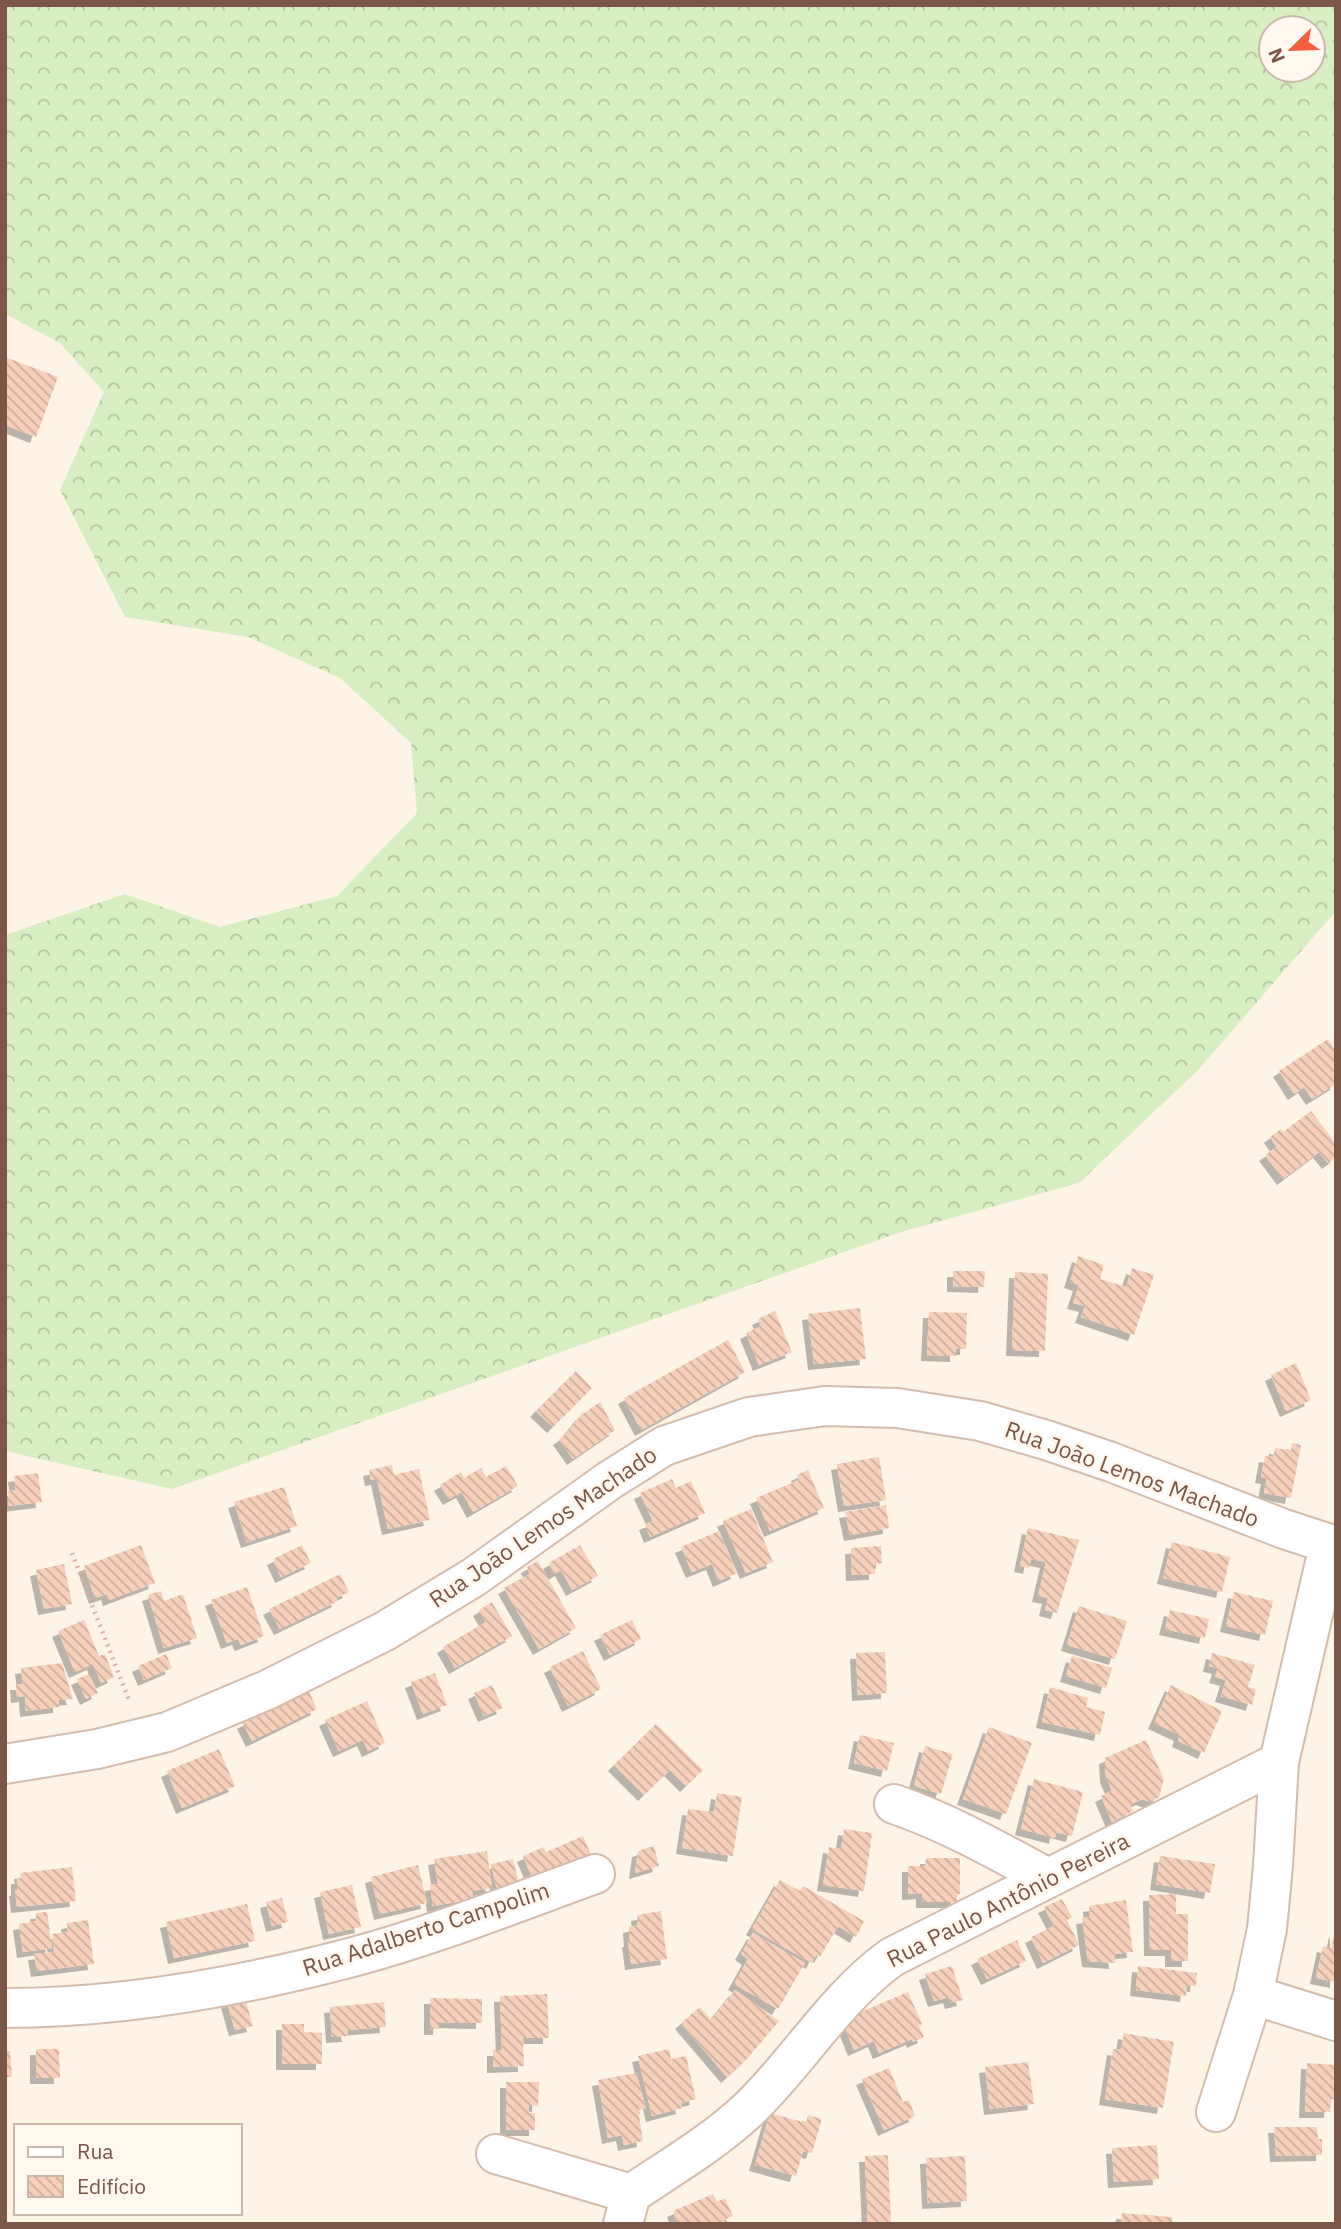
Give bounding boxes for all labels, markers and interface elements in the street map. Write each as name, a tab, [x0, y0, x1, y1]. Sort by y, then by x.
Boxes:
north arrow	[1257, 14, 1327, 84]
text: N	[1263, 45, 1290, 67]
street label: Rua João Lemos Machado	[1001, 1413, 1264, 1533]
street label: Rua João Lemos Machado	[423, 1439, 662, 1614]
street label: Rua Paulo Antônio Pereira	[881, 1825, 1134, 1973]
street label: Rua Adalberto Campolim	[298, 1874, 553, 1982]
legend	[14, 2124, 242, 2215]
text: Rua	[77, 2137, 114, 2165]
text: Edifício	[77, 2172, 146, 2200]

